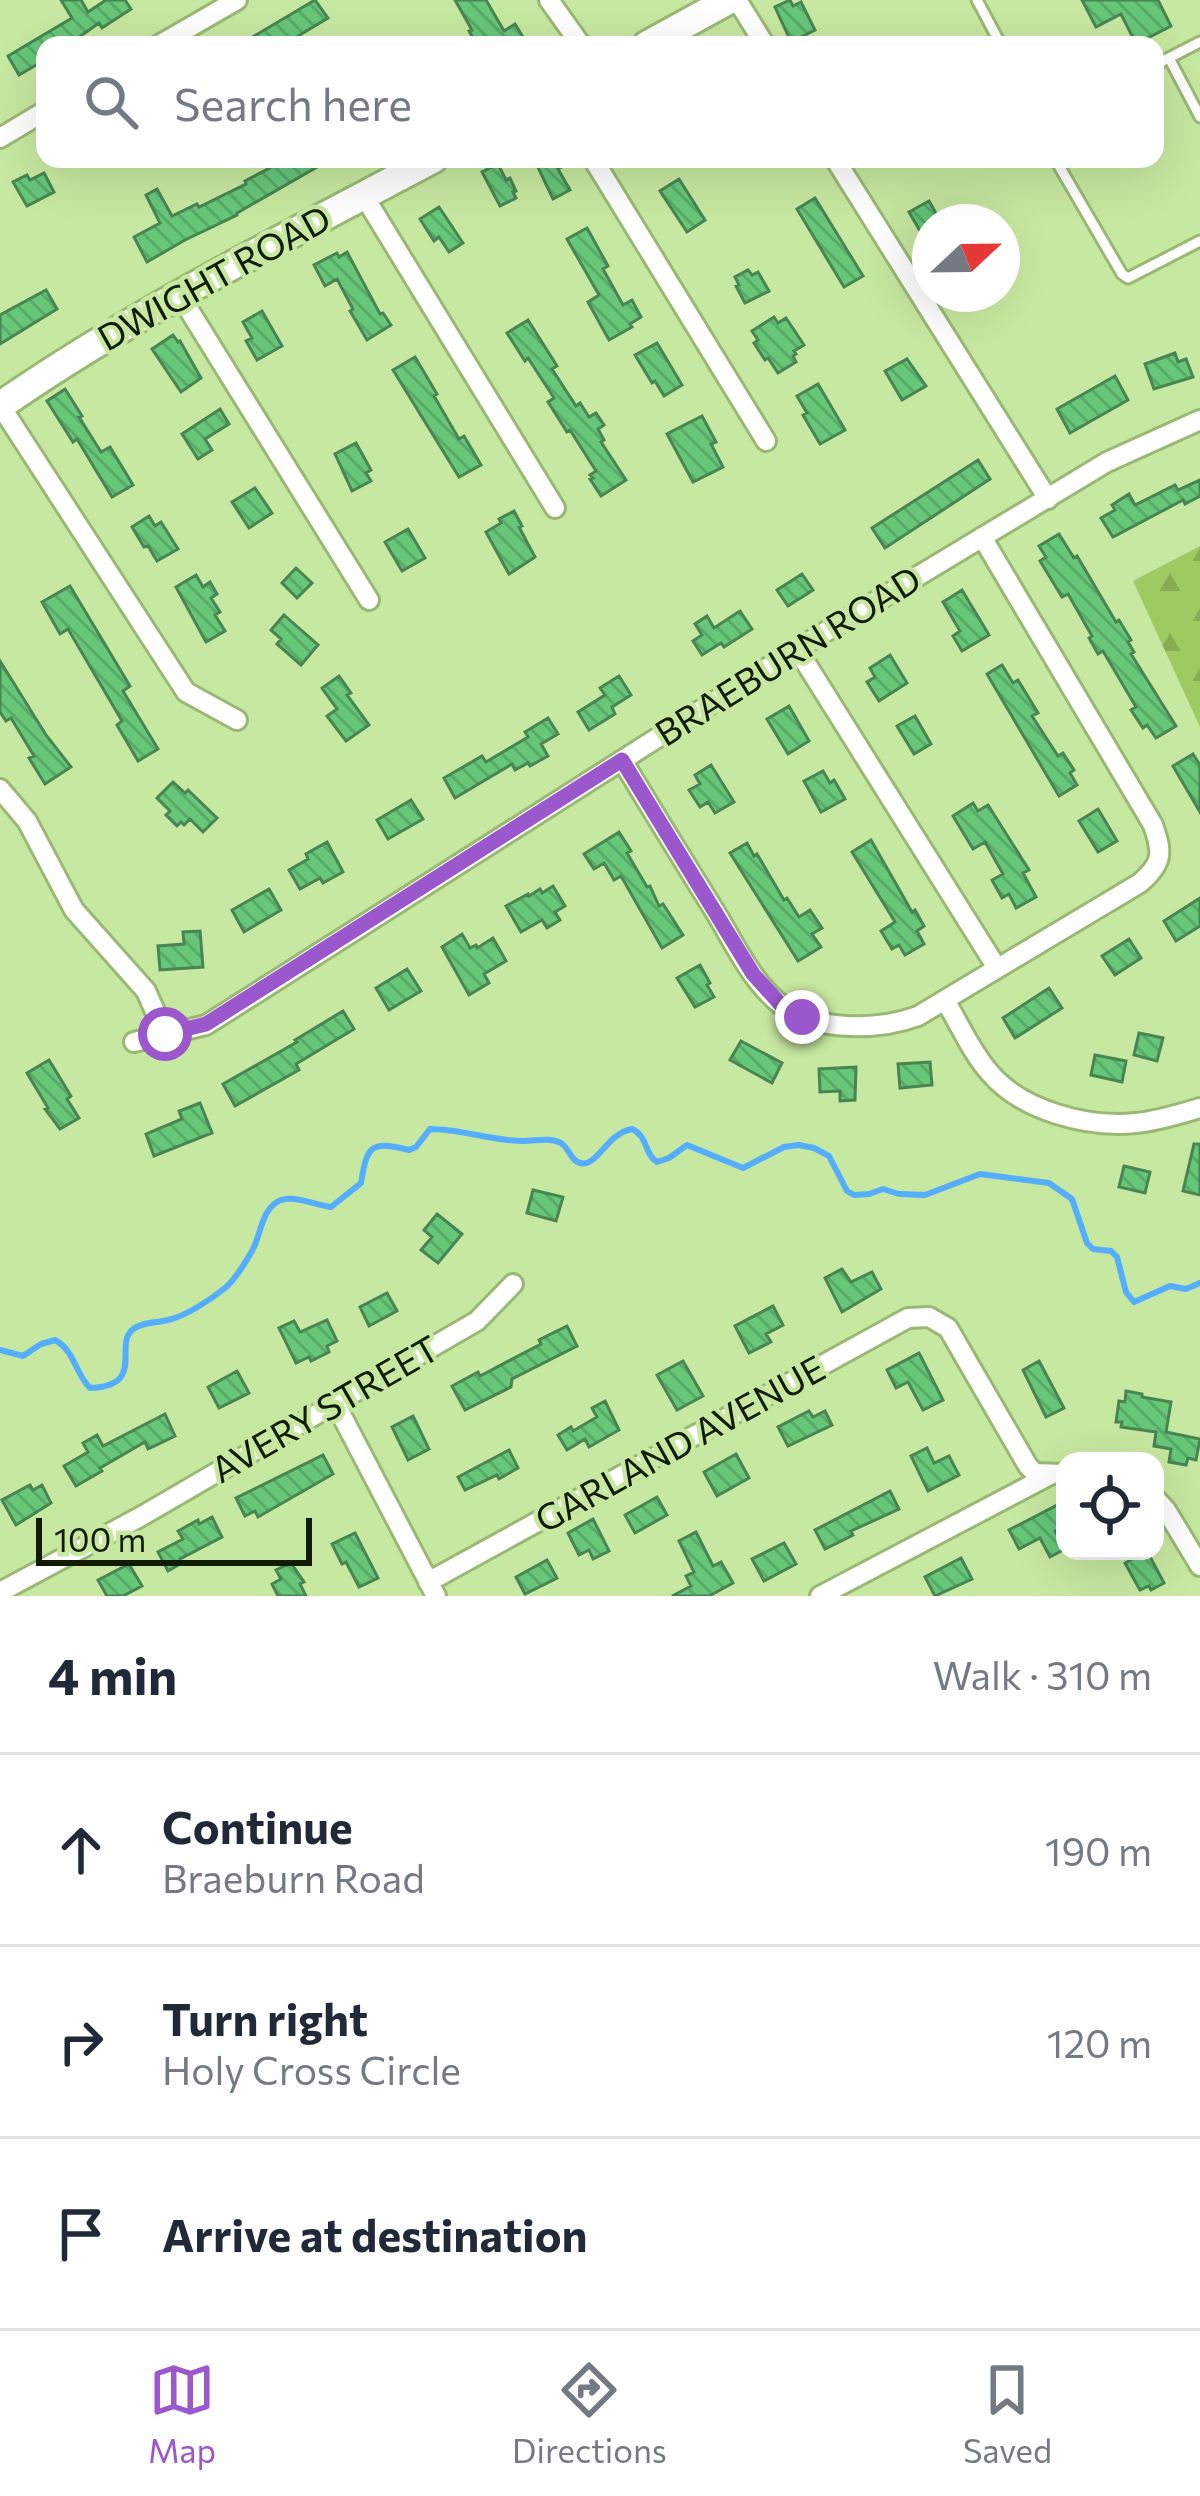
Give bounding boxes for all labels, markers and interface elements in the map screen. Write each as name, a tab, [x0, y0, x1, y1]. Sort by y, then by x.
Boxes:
search box	[36, 36, 1164, 168]
icon: search	[78, 69, 144, 135]
text: Search here	[174, 75, 412, 130]
street label: DWIGHT ROAD	[89, 194, 337, 358]
north arrow	[912, 204, 1020, 312]
street label: BRAEBURN ROAD	[646, 555, 928, 754]
route end	[775, 990, 829, 1044]
route start	[138, 1007, 192, 1061]
street label: AVERY STREET	[202, 1324, 446, 1490]
street label: GARLAND AVENUE	[526, 1344, 832, 1540]
map controls	[1056, 1452, 1164, 1560]
button: locate	[1056, 1452, 1164, 1560]
scale bar	[36, 1512, 312, 1565]
text: 100 m	[54, 1518, 146, 1559]
text: 4 min	[48, 1643, 177, 1706]
text: Walk · 310 m	[933, 1650, 1152, 1698]
text: Continue	[162, 1798, 353, 1853]
icon: ahead	[48, 1817, 114, 1883]
text: 190 m	[1045, 1826, 1152, 1874]
text: Braeburn Road	[162, 1853, 425, 1901]
text: Turn right	[162, 1990, 368, 2045]
icon: right	[48, 2009, 114, 2075]
text: 120 m	[1047, 2018, 1152, 2066]
text: Holy Cross Circle	[162, 2045, 461, 2093]
icon: arrive	[48, 2201, 114, 2267]
text: Arrive at destination	[162, 2206, 588, 2261]
tab: Map	[148, 2357, 216, 2470]
tab: Directions	[512, 2357, 667, 2470]
tab: Saved	[963, 2357, 1052, 2470]

